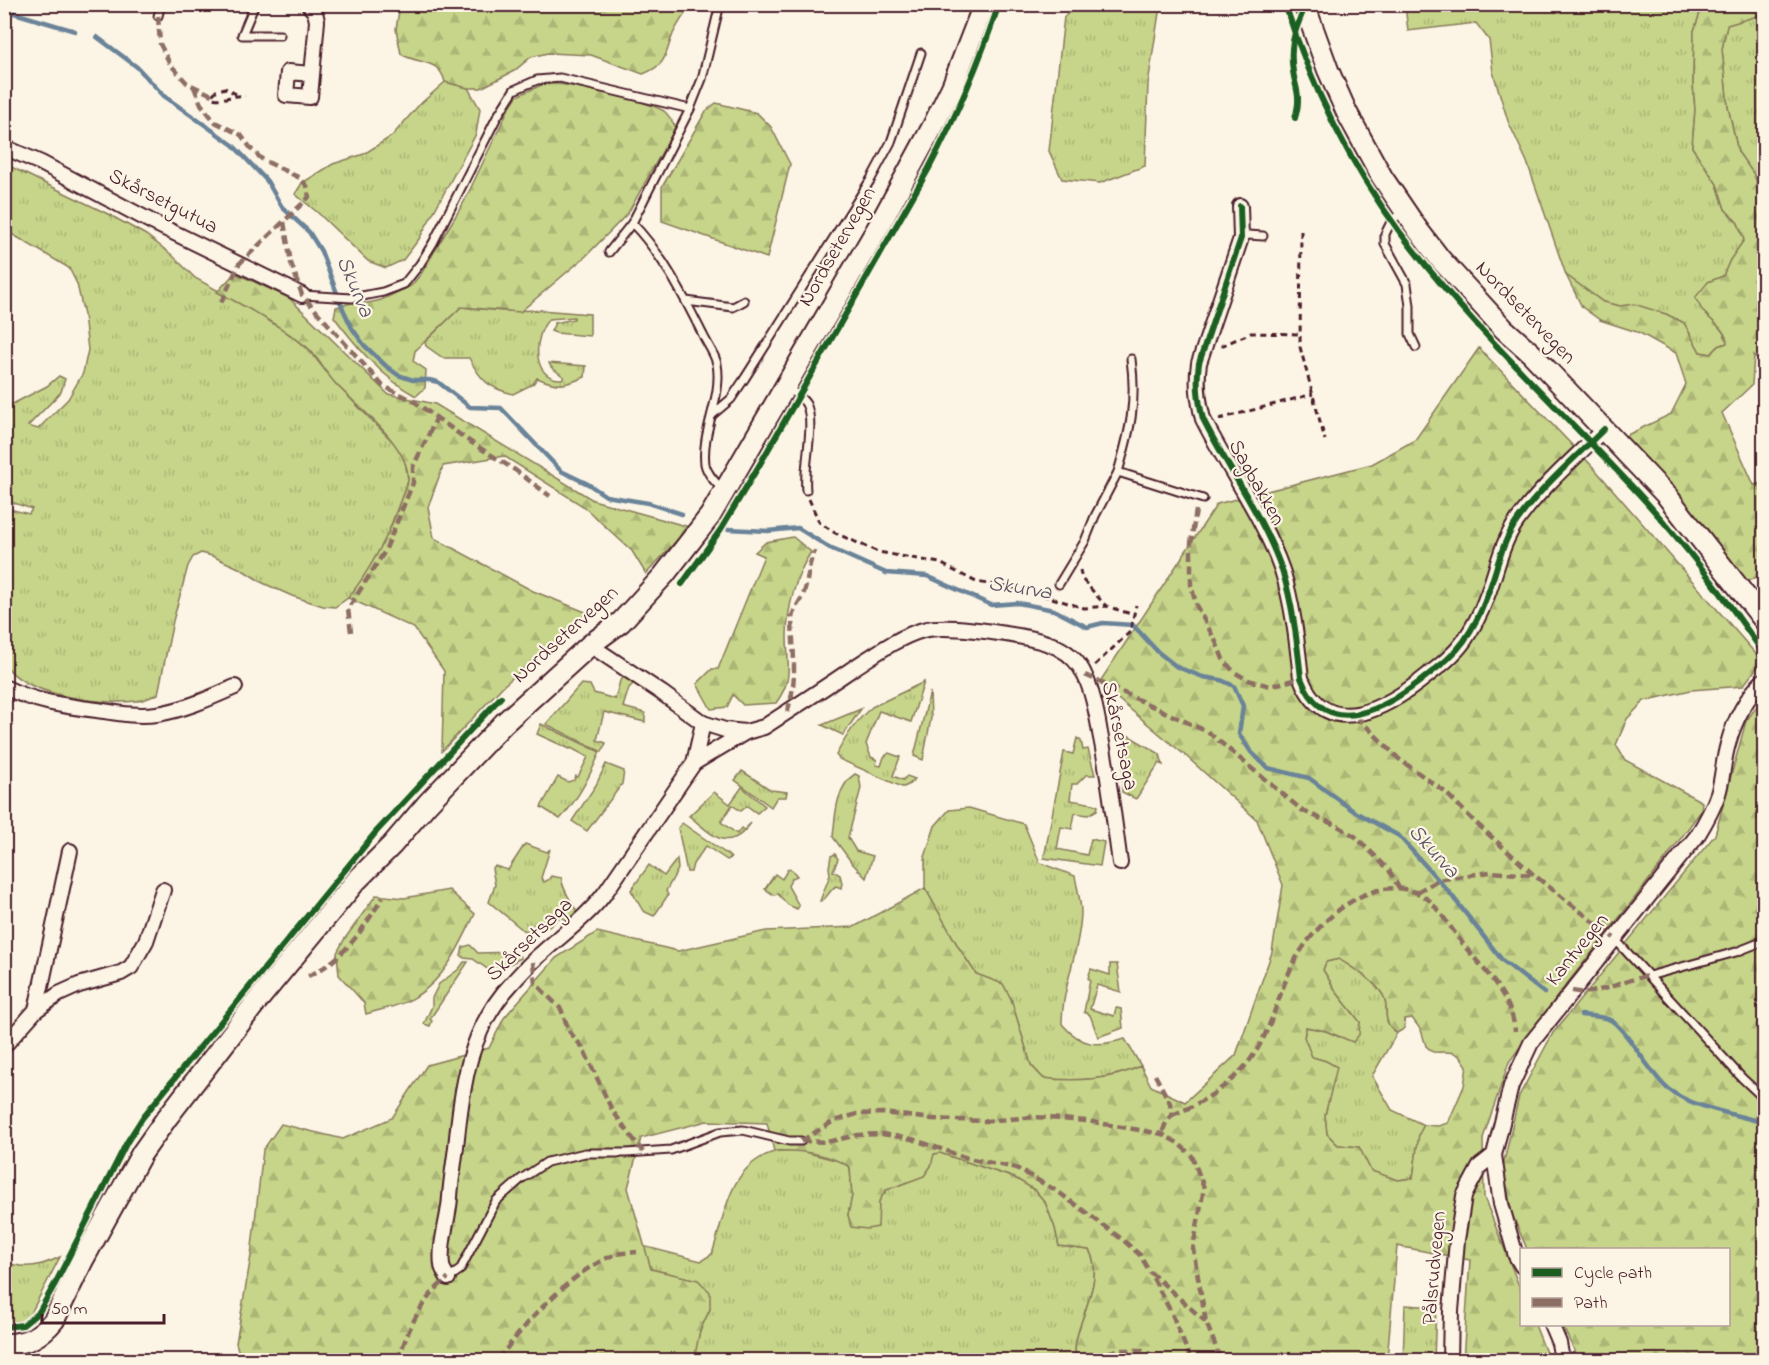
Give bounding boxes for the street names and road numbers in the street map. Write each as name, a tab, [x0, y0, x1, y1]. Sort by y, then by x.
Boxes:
street label: Skårsetgutua	[102, 162, 223, 244]
street label: Nordsetervegen	[792, 182, 886, 313]
street label: Nordsetervegen	[1466, 254, 1582, 373]
street label: Sagbakken	[1218, 435, 1292, 532]
street label: Nordsetervegen	[506, 579, 627, 692]
street label: Skårsetsaga	[1091, 679, 1145, 794]
street label: Skårsetsaga	[480, 891, 582, 991]
street label: Kantvegen	[1539, 907, 1618, 994]
street label: Pålsrudvegen	[1415, 1210, 1457, 1326]

